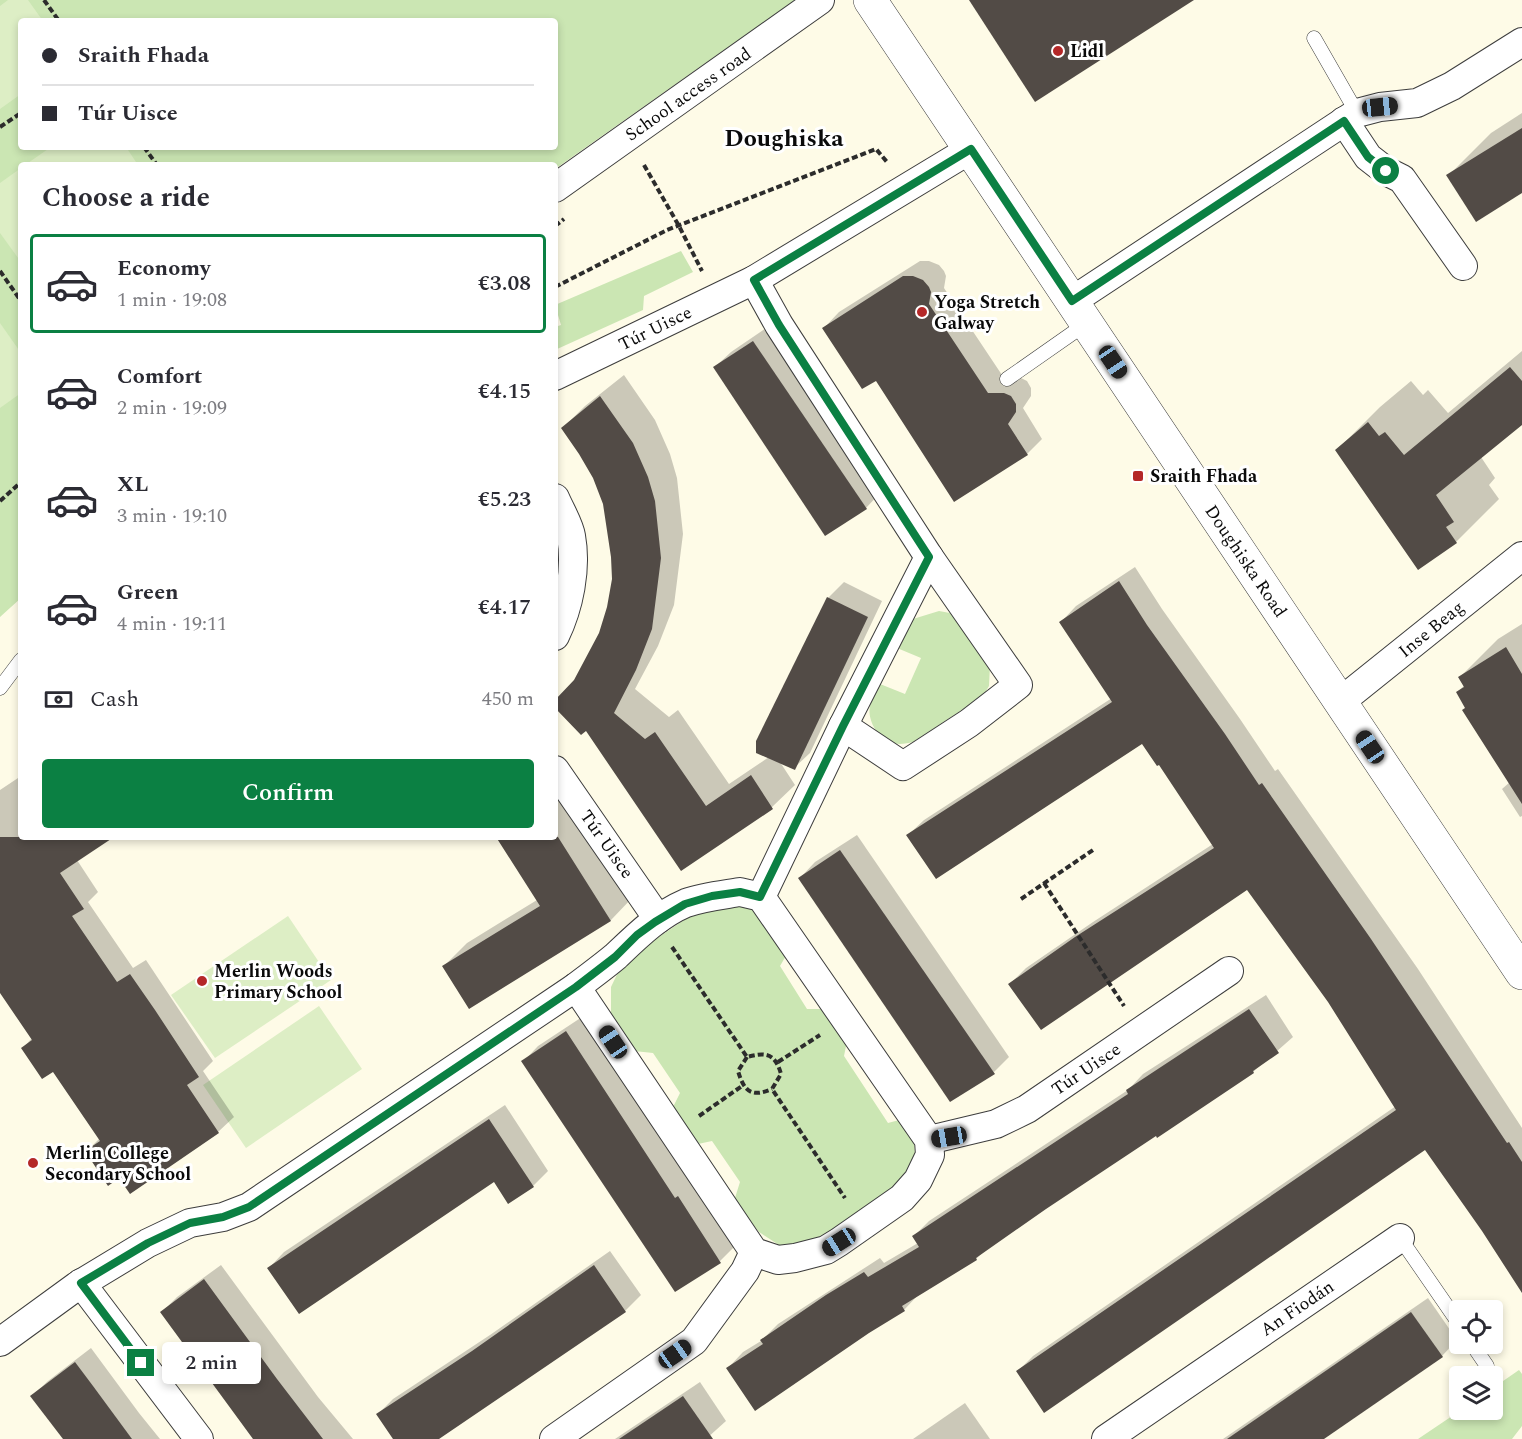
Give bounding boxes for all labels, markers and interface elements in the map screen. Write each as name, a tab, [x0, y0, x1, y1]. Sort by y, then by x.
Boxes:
place label: Lidl	[1070, 38, 1104, 65]
text: Sraith Fhada	[78, 39, 209, 72]
street label: School access road	[620, 41, 757, 148]
marker: Lidl	[1051, 44, 1065, 58]
car	[1361, 96, 1399, 118]
text: Túr Uisce	[78, 97, 178, 130]
district label: Doughiska	[724, 121, 844, 157]
route start	[1372, 157, 1399, 184]
text: Choose a ride	[42, 177, 210, 219]
text: Economy	[117, 252, 210, 285]
icon: car	[45, 257, 99, 311]
text: €3.08	[478, 267, 531, 300]
text: 1 min · 19:08	[117, 285, 227, 315]
place label: Yoga Stretch Galway	[934, 289, 1040, 337]
street label: Túr Uisce	[614, 299, 697, 358]
marker: Yoga Stretch Galway	[915, 305, 929, 319]
car	[1095, 342, 1131, 382]
text: Comfort	[117, 360, 202, 393]
icon: car	[45, 365, 99, 419]
text: €4.15	[478, 375, 531, 408]
text: 2 min · 19:09	[117, 393, 227, 423]
place label: Sraith Fhada	[1150, 463, 1258, 490]
text: XL	[117, 468, 148, 501]
marker: Sraith Fhada	[1131, 469, 1145, 483]
icon: car	[45, 473, 99, 527]
text: €5.23	[478, 483, 531, 516]
street label: Doughiska Road	[1198, 499, 1293, 623]
text: 3 min · 19:10	[117, 501, 227, 531]
text: Green	[117, 576, 179, 609]
icon: car	[45, 581, 99, 635]
text: €4.17	[478, 591, 531, 624]
street label: Inse Beag	[1393, 594, 1470, 664]
text: 4 min · 19:11	[117, 609, 227, 639]
icon: cash	[42, 683, 75, 716]
text: Cash	[90, 683, 139, 716]
text: 450 m	[482, 684, 534, 714]
car	[1352, 727, 1388, 767]
button: Confirm	[42, 759, 534, 828]
street label: Túr Uisce	[573, 804, 640, 884]
place label: Merlin Woods Primary School	[214, 958, 342, 1006]
marker: Merlin Woods Primary School	[195, 974, 209, 988]
car	[595, 1022, 631, 1062]
street label: Túr Uisce	[1046, 1036, 1127, 1103]
car	[930, 1125, 968, 1149]
place label: Merlin College Secondary School	[45, 1140, 191, 1188]
marker: Merlin College Secondary School	[26, 1156, 40, 1170]
car	[819, 1225, 859, 1259]
street label: An Fiodán	[1255, 1274, 1340, 1343]
map controls	[1449, 1300, 1503, 1420]
button: locate	[1449, 1300, 1503, 1354]
car	[655, 1336, 695, 1372]
callout: 2 min	[162, 1342, 261, 1384]
text: 2 min	[186, 1348, 237, 1378]
route end	[127, 1349, 154, 1376]
button: layers	[1449, 1366, 1503, 1420]

